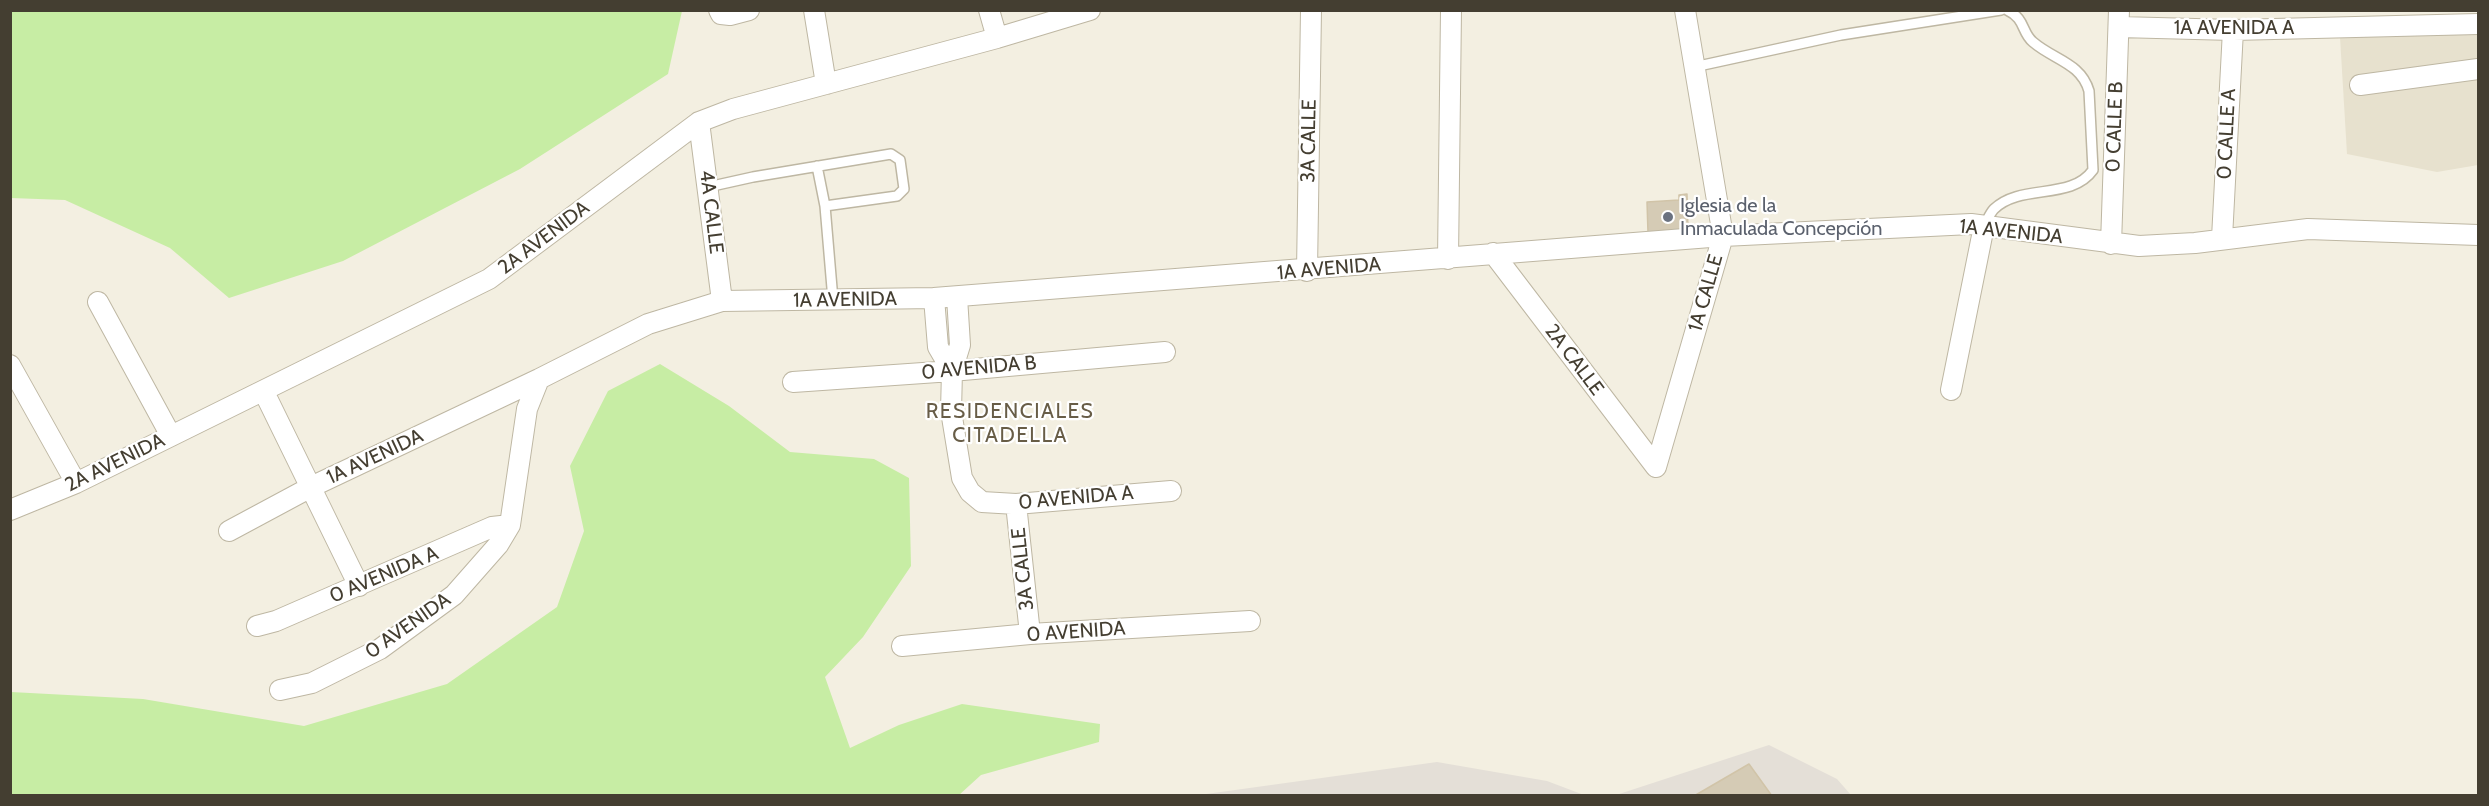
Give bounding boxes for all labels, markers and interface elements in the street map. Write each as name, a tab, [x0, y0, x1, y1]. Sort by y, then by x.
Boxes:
street label: 1A AVENIDA A	[2174, 16, 2294, 40]
street label: 0 CALLE B	[2101, 81, 2129, 173]
street label: 0 CALLE A	[2213, 88, 2241, 180]
street label: 3A CALLE	[1296, 99, 1322, 183]
street label: 4A CALLE	[694, 169, 728, 255]
place label: Iglesia de la Inmaculada Concepción	[1680, 194, 1882, 241]
street label: 2A AVENIDA	[494, 196, 594, 280]
marker: Iglesia de la Inmaculada Concepción	[1661, 210, 1675, 224]
street label: 1A AVENIDA	[1958, 215, 2064, 249]
street label: 1A CALLE	[1684, 252, 1728, 334]
street label: 1A AVENIDA	[1276, 253, 1382, 285]
street label: 1A AVENIDA	[793, 287, 897, 313]
street label: 2A CALLE	[1539, 320, 1609, 400]
street label: 0 AVENIDA B	[921, 351, 1037, 385]
district label: RESIDENCIALES CITADELLA	[926, 399, 1094, 449]
street label: 1A AVENIDA	[323, 424, 427, 490]
street label: 2A AVENIDA	[61, 429, 169, 497]
street label: 0 AVENIDA A	[1017, 481, 1135, 515]
street label: 3A CALLE	[1007, 526, 1039, 612]
street label: 0 AVENIDA A	[326, 541, 442, 609]
street label: 0 AVENIDA	[361, 588, 455, 664]
street label: 0 AVENIDA	[1026, 617, 1126, 647]

